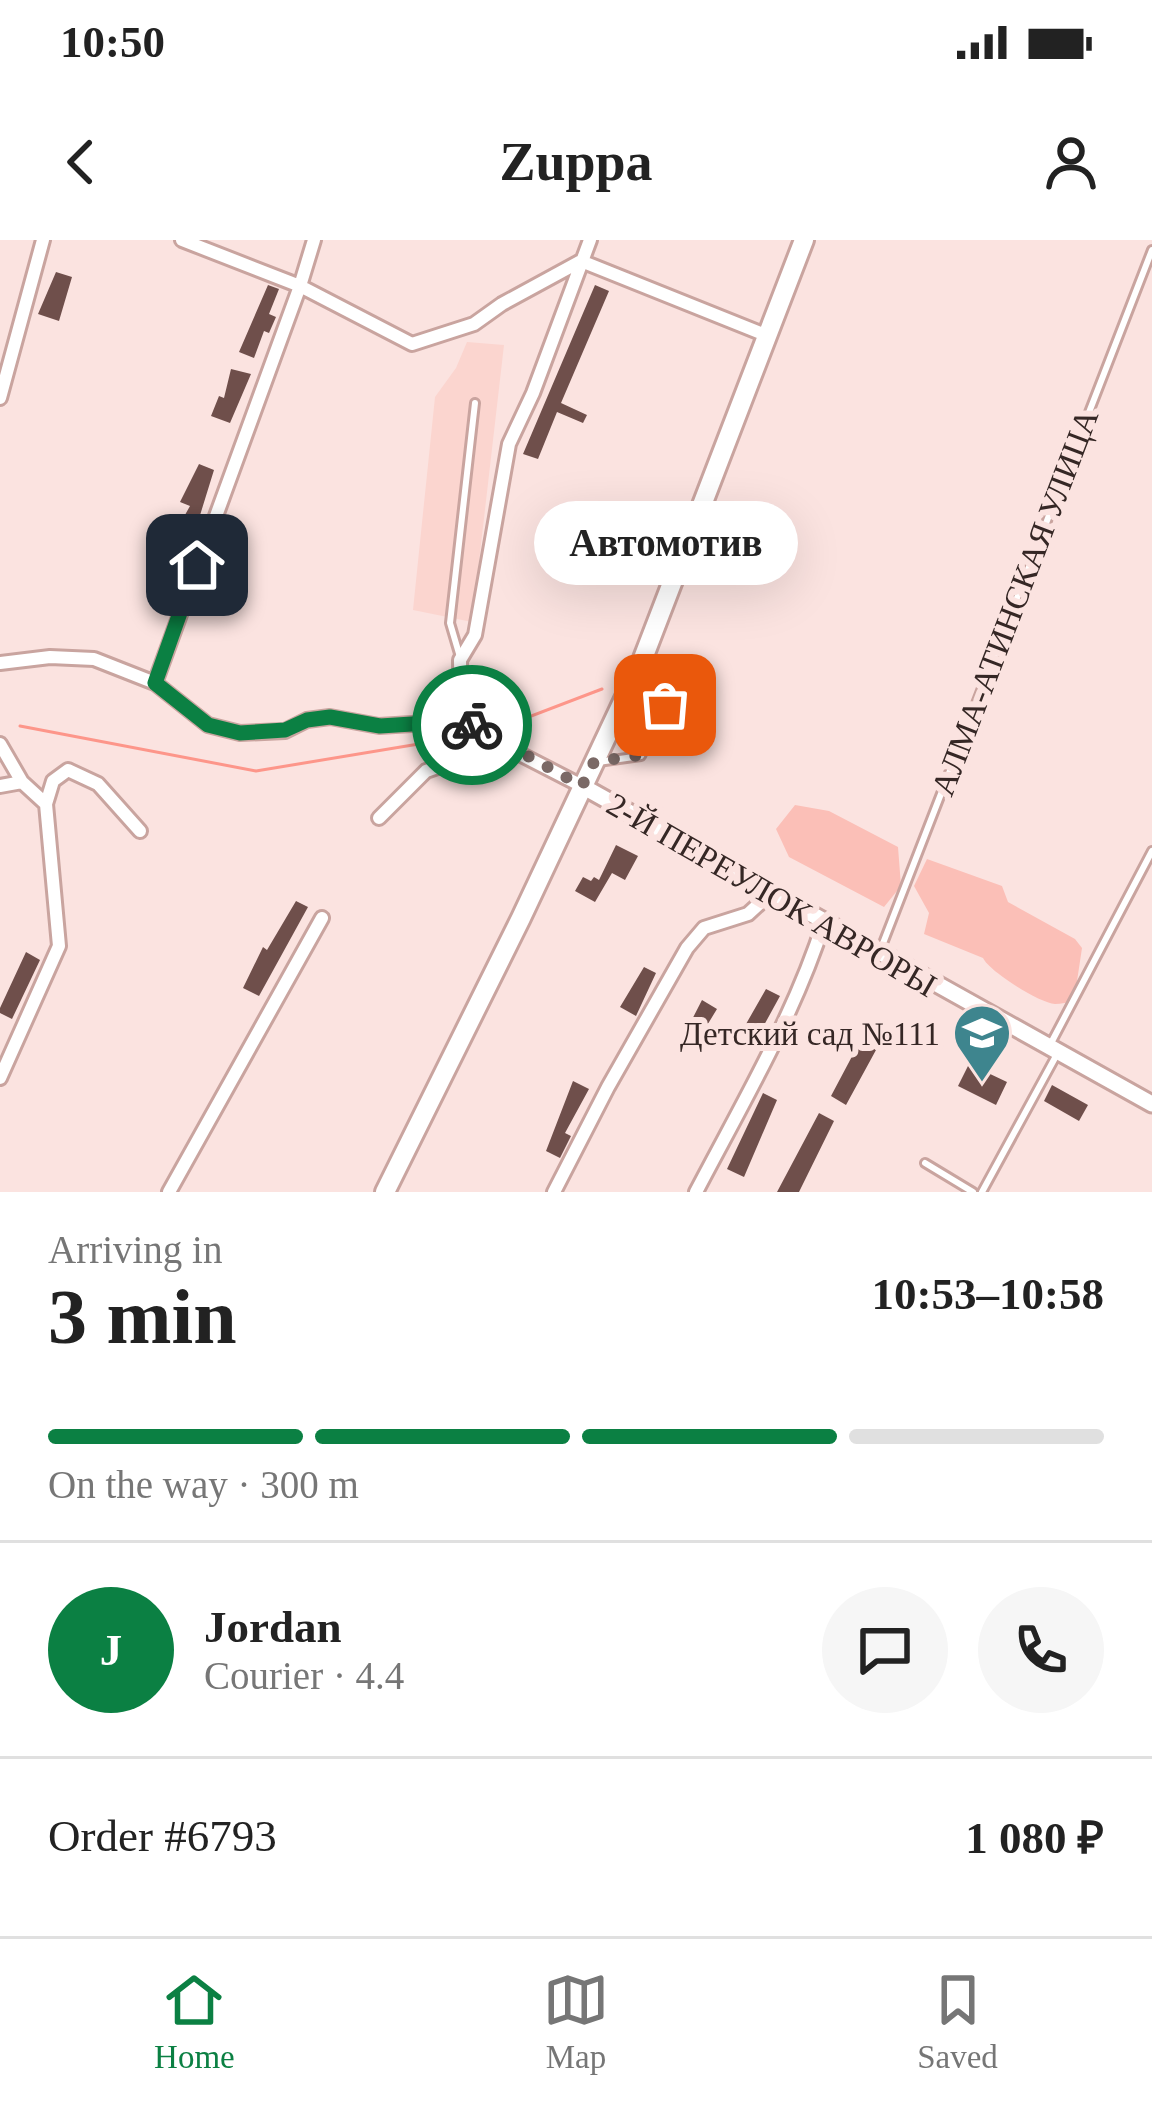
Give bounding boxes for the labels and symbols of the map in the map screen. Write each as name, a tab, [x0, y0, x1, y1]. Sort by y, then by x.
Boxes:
street label: АЛМА-АТИНСКАЯ УЛИЦА	[925, 404, 1105, 801]
callout: Автомотив	[533, 501, 797, 585]
pin	[146, 514, 248, 616]
pin	[614, 654, 716, 756]
courier	[412, 665, 532, 785]
street label: 2-Й ПЕРЕУЛОК АВРОРЫ	[601, 786, 942, 1004]
school or university icon: Детский сад №111	[951, 1002, 1013, 1084]
place label: Детский сад №111	[680, 1016, 940, 1052]

